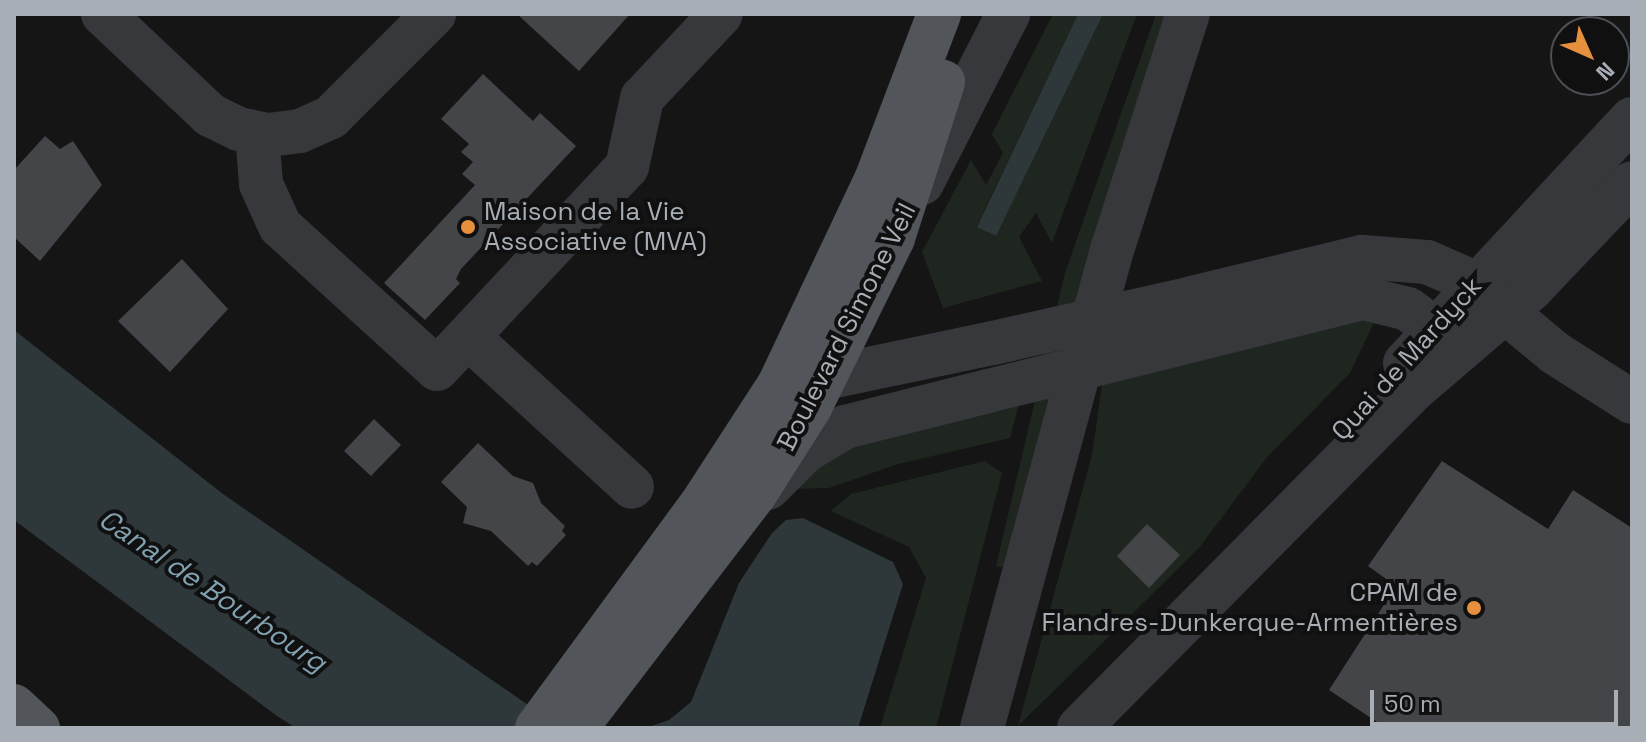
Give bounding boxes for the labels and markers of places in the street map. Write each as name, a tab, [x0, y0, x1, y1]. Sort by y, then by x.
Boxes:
place label: Maison de la Vie Associative (MVA)	[484, 196, 707, 258]
marker: Maison de la Vie Associative (MVA)	[459, 218, 477, 236]
place label: CPAM de Flandres-Dunkerque-Armentières	[1041, 577, 1458, 638]
marker: CPAM de Flandres-Dunkerque-Armentières	[1465, 599, 1483, 617]

